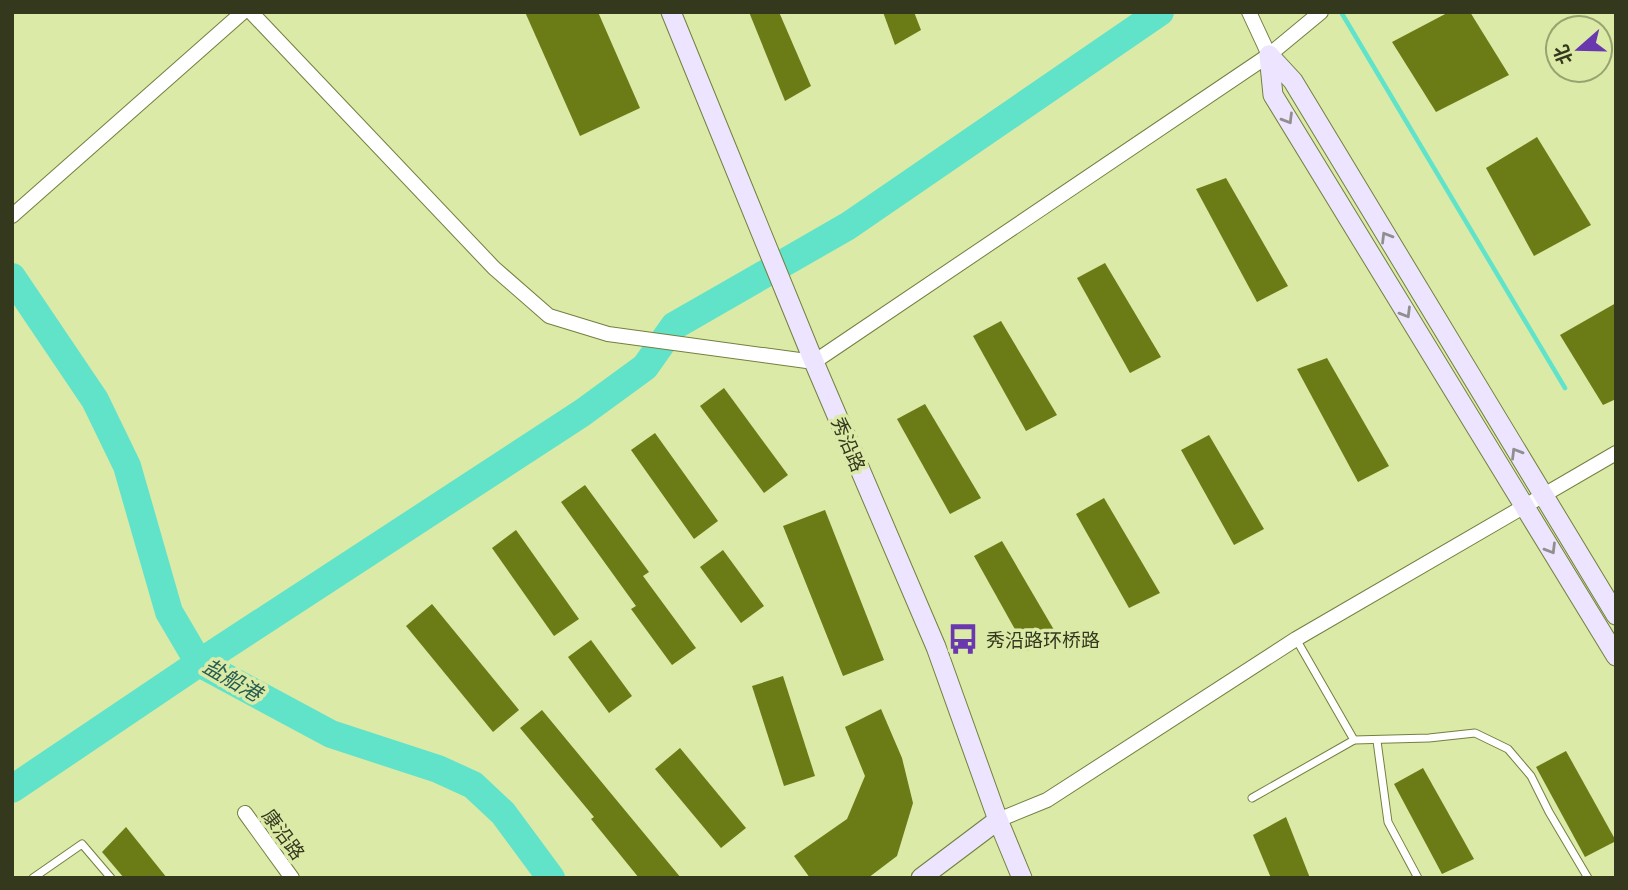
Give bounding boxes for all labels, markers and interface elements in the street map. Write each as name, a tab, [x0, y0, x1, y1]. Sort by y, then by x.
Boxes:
north arrow	[1544, 14, 1614, 84]
text: 北	[1548, 42, 1577, 68]
one-way arrow	[1279, 111, 1292, 124]
one-way arrow	[1382, 231, 1395, 244]
one-way arrow	[1398, 305, 1411, 318]
street label: 秀沿路	[827, 413, 871, 475]
one-way arrow	[1511, 447, 1524, 460]
one-way arrow	[1542, 541, 1555, 554]
bus stop icon: 秀沿路环桥路	[946, 622, 980, 656]
place label: 秀沿路环桥路	[986, 628, 1100, 651]
water label: 盐船港	[199, 652, 269, 707]
street label: 康沿路	[258, 804, 310, 864]

